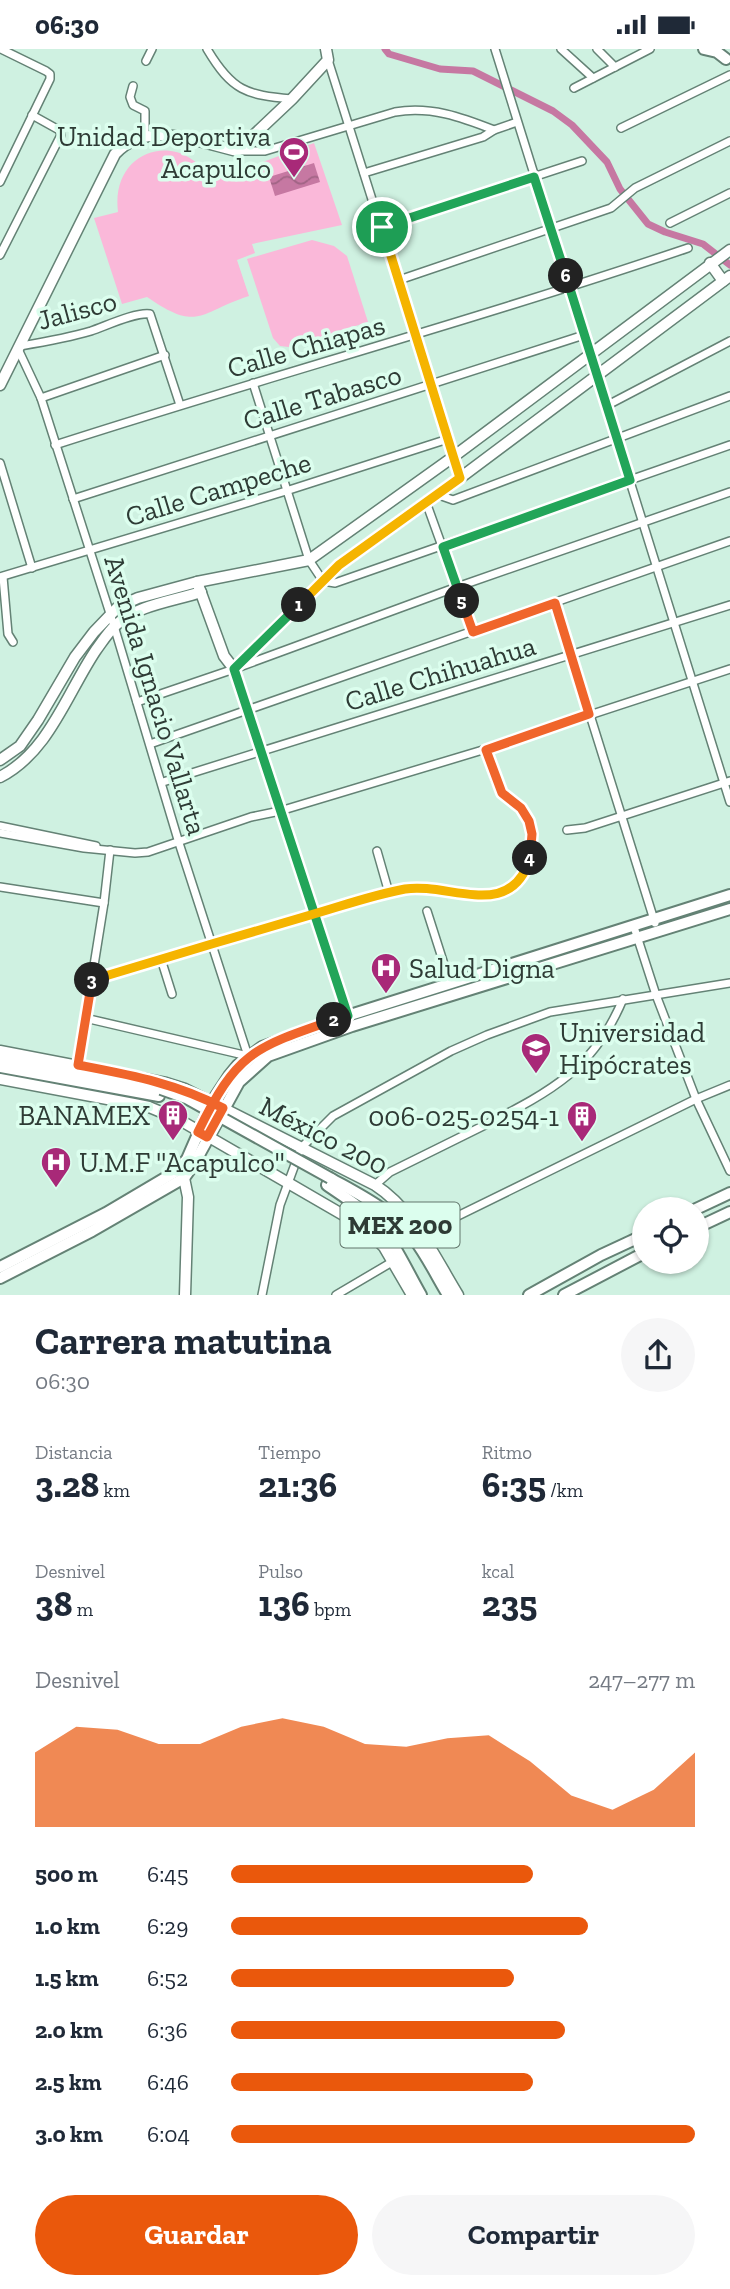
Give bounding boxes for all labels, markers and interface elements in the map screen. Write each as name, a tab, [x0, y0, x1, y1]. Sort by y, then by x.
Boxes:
text: 06:30	[35, 9, 99, 41]
place label: Unidad Deportiva Acapulco	[57, 120, 271, 185]
sports icon: Unidad Deportiva Acapulco	[277, 135, 311, 179]
pin	[352, 197, 412, 257]
icon: arrive	[363, 208, 401, 246]
pin: 6	[548, 259, 584, 293]
text: 6	[560, 264, 571, 287]
street label: Jalisco	[34, 284, 120, 337]
street label: Calle Chiapas	[224, 308, 389, 385]
street label: Calle Tabasco	[239, 358, 405, 437]
street label: Calle Campeche	[121, 446, 315, 533]
street label: Avenida Ignacio Vallarta	[97, 551, 214, 839]
pin: 5	[444, 583, 480, 619]
pin: 1	[282, 587, 316, 623]
text: 5	[457, 589, 466, 612]
text: 1	[295, 593, 302, 616]
street label: Calle Chihuahua	[341, 629, 540, 718]
pin: 4	[512, 841, 548, 875]
text: 4	[524, 846, 535, 869]
hospital icon: Salud Digna	[369, 951, 403, 995]
place label: Salud Digna	[409, 952, 555, 985]
pin: 3	[74, 963, 110, 997]
text: 3	[86, 968, 97, 991]
pin: 2	[316, 1003, 352, 1037]
text: 2	[328, 1008, 339, 1031]
place label: Universidad Hipócrates	[559, 1016, 705, 1081]
school or university icon: Universidad Hipócrates	[519, 1031, 553, 1075]
street label: México 200	[254, 1089, 393, 1182]
building icon: BANAMEX	[156, 1098, 190, 1142]
place label: BANAMEX	[18, 1099, 150, 1132]
building icon: 006-025-0254-1	[565, 1099, 599, 1143]
place label: 006-025-0254-1	[368, 1100, 559, 1133]
hospital icon: U.M.F "Acapulco"	[39, 1145, 73, 1189]
place label: U.M.F "Acapulco"	[79, 1146, 285, 1179]
map controls	[632, 1197, 709, 1274]
button: locate	[632, 1197, 709, 1274]
road number: MEX 200	[340, 1203, 460, 1247]
text: Carrera matutina	[35, 1318, 332, 1364]
button: share	[621, 1318, 695, 1392]
text: 06:30	[35, 1367, 90, 1395]
text: Distancia	[35, 1441, 112, 1464]
text: Tiempo	[258, 1441, 321, 1464]
text: Ritmo	[482, 1441, 532, 1464]
text: 3.28	[35, 1464, 99, 1506]
text: 21:36	[258, 1464, 337, 1506]
text: 6:35	[482, 1464, 546, 1506]
text: km	[99, 1479, 130, 1502]
text: /km	[546, 1479, 583, 1502]
text: Desnivel	[35, 1560, 105, 1583]
text: Pulso	[258, 1560, 303, 1583]
text: kcal	[482, 1560, 514, 1583]
text: 38	[35, 1583, 73, 1625]
text: 136	[258, 1583, 310, 1625]
text: 235	[482, 1583, 537, 1625]
text: m	[73, 1598, 93, 1621]
text: bpm	[310, 1598, 351, 1621]
text: Desnivel	[35, 1666, 120, 1694]
text: 247–277 m	[588, 1666, 695, 1694]
text: 500 m	[35, 1860, 98, 1888]
text: 6:45	[147, 1860, 189, 1888]
text: 1.0 km	[35, 1912, 100, 1940]
text: 6:29	[147, 1912, 188, 1940]
text: 1.5 km	[35, 1964, 99, 1992]
text: 6:52	[147, 1964, 188, 1992]
text: 2.0 km	[35, 2016, 103, 2044]
text: 6:36	[147, 2016, 188, 2044]
text: 2.5 km	[35, 2068, 102, 2096]
text: 6:46	[147, 2068, 189, 2096]
text: 3.0 km	[35, 2120, 103, 2148]
text: 6:04	[147, 2120, 190, 2148]
button: Guardar	[35, 2195, 358, 2275]
button: Compartir	[372, 2195, 695, 2275]

